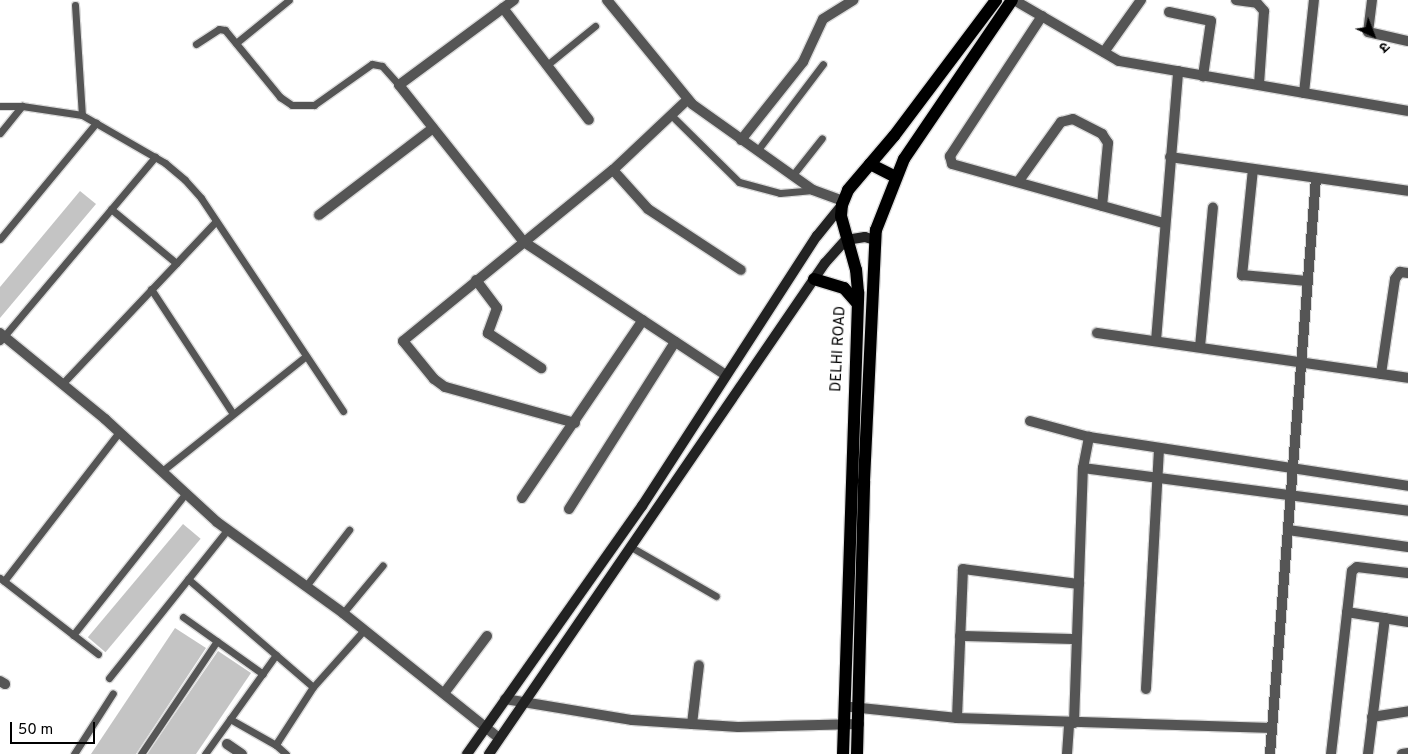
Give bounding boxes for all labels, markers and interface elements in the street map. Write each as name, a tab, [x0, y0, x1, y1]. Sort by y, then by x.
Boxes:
north arrow	[1348, 10, 1398, 60]
text: उ	[1375, 37, 1392, 55]
street label: DELHI ROAD	[828, 306, 850, 392]
scale bar	[12, 712, 98, 744]
text: 50 m	[18, 721, 53, 740]

